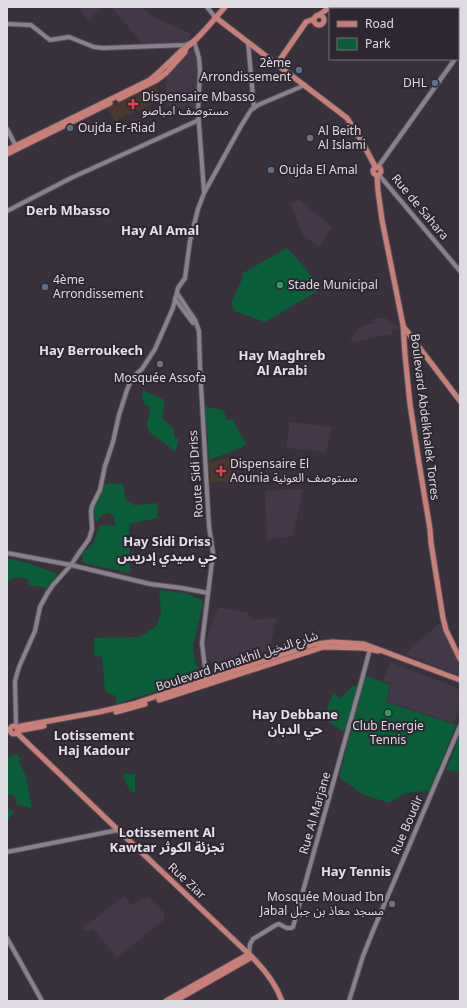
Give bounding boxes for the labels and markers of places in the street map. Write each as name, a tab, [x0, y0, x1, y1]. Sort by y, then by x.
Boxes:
place label: 2ème Arrondissement	[201, 54, 292, 85]
marker: 2ème Arrondissement	[294, 65, 304, 75]
place label: DHL	[403, 74, 427, 91]
marker: DHL	[430, 78, 440, 88]
place label: Dispensaire Mbasso مستوصف امباصو	[142, 88, 255, 119]
marker: Dispensaire Mbasso مستوصف امباصو	[127, 98, 139, 110]
place label: Oujda Er-Riad	[78, 119, 155, 136]
place label: Al Beith Al Islami	[318, 122, 366, 153]
marker: Oujda Er-Riad	[65, 123, 75, 133]
marker: Al Beith Al Islami	[305, 133, 315, 143]
place label: Oujda El Amal	[279, 161, 358, 178]
marker: Oujda El Amal	[266, 165, 276, 175]
place label: 4ème Arrondissement	[53, 271, 144, 302]
place label: Stade Municipal	[288, 276, 378, 293]
marker: Stade Municipal	[275, 280, 285, 290]
marker: 4ème Arrondissement	[40, 282, 50, 292]
marker: Mosquée Assofa	[155, 359, 165, 369]
place label: Mosquée Assofa	[114, 369, 206, 386]
place label: Dispensaire El Aounia مستوصف العونية	[230, 455, 358, 486]
marker: Dispensaire El Aounia مستوصف العونية	[215, 465, 227, 477]
marker: Club Energie Tennis	[383, 708, 393, 718]
place label: Club Energie Tennis	[352, 717, 424, 748]
place label: Mosquée Mouad Ibn Jabal مسجد معاذ بن جبل	[259, 888, 384, 919]
marker: Mosquée Mouad Ibn Jabal مسجد معاذ بن جبل	[387, 899, 397, 909]

